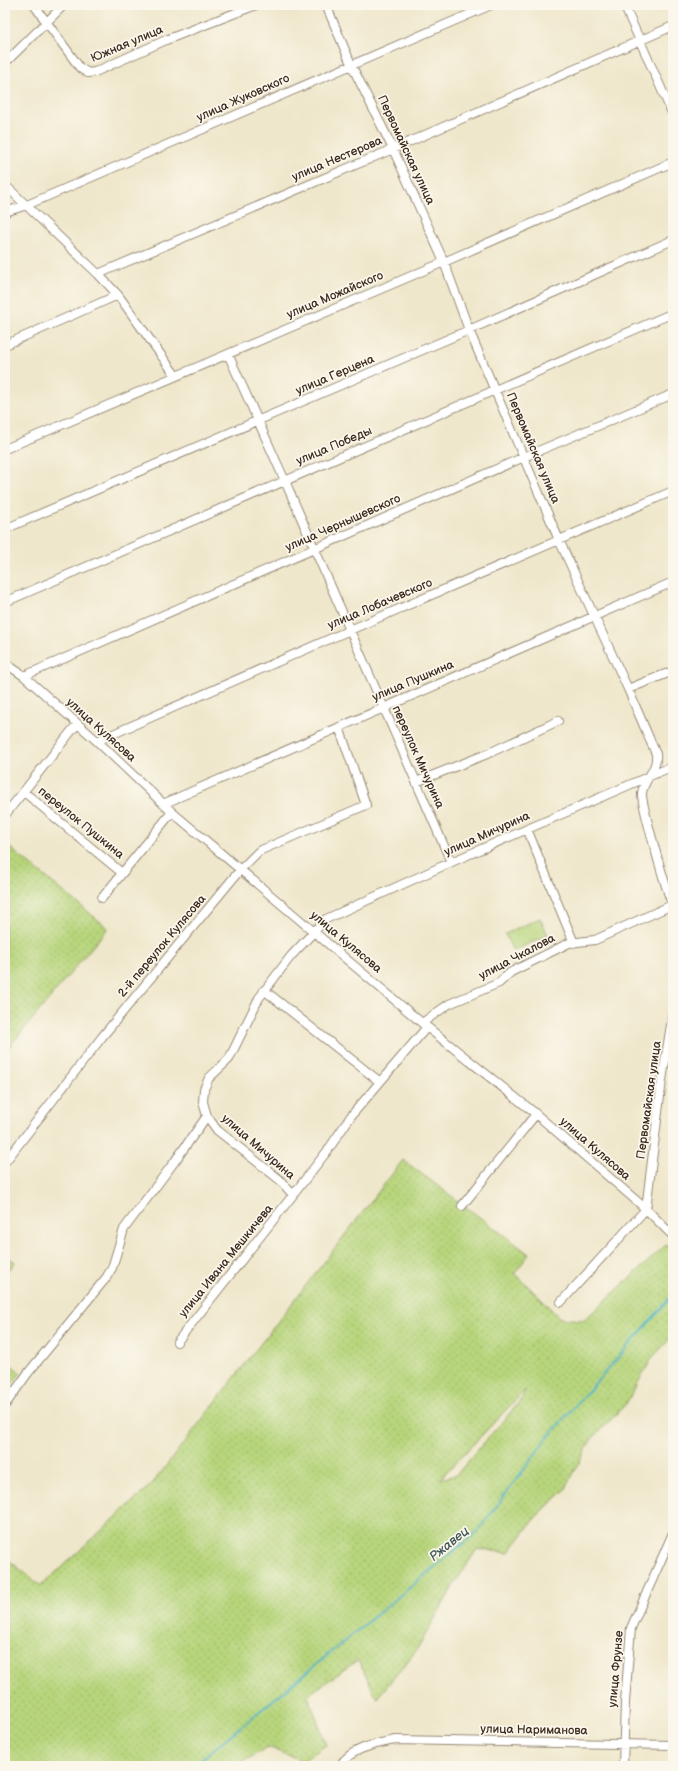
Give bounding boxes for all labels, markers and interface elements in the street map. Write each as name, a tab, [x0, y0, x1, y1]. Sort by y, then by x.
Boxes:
street label: Южная улица	[89, 22, 165, 66]
street label: улица Жуковского	[194, 71, 292, 125]
street label: Первомайская улица	[374, 93, 438, 207]
street label: улица Нестерова	[290, 133, 384, 185]
street label: улица Можайского	[284, 268, 386, 322]
street label: улица Герцена	[293, 352, 377, 398]
street label: Первомайская улица	[503, 390, 563, 506]
street label: улица Победы	[294, 423, 374, 469]
street label: улица Чернышевского	[283, 491, 403, 555]
street label: улица Лобачевского	[325, 575, 435, 633]
street label: улица Пушкина	[370, 657, 456, 705]
street label: улица Кулясова	[63, 695, 139, 765]
street label: переулок Мичурина	[389, 703, 447, 811]
street label: переулок Пушкина	[35, 784, 127, 862]
street label: улица Мичурина	[442, 808, 532, 860]
street label: 2-й переулок Кулясова	[115, 892, 209, 1000]
street label: улица Кулясова	[307, 908, 385, 976]
street label: улица Чкалова	[476, 931, 558, 983]
street label: Первомайская улица	[633, 1040, 665, 1160]
street label: улица Мичурина	[218, 1111, 298, 1183]
street label: улица Кулясова	[557, 1114, 633, 1184]
street label: улица Ивана Мешкичева	[176, 1201, 276, 1321]
water label: Ржавец	[426, 1523, 472, 1565]
street label: улица Фрунзе	[605, 1630, 627, 1708]
street label: улица Нариманова	[480, 1722, 588, 1738]

